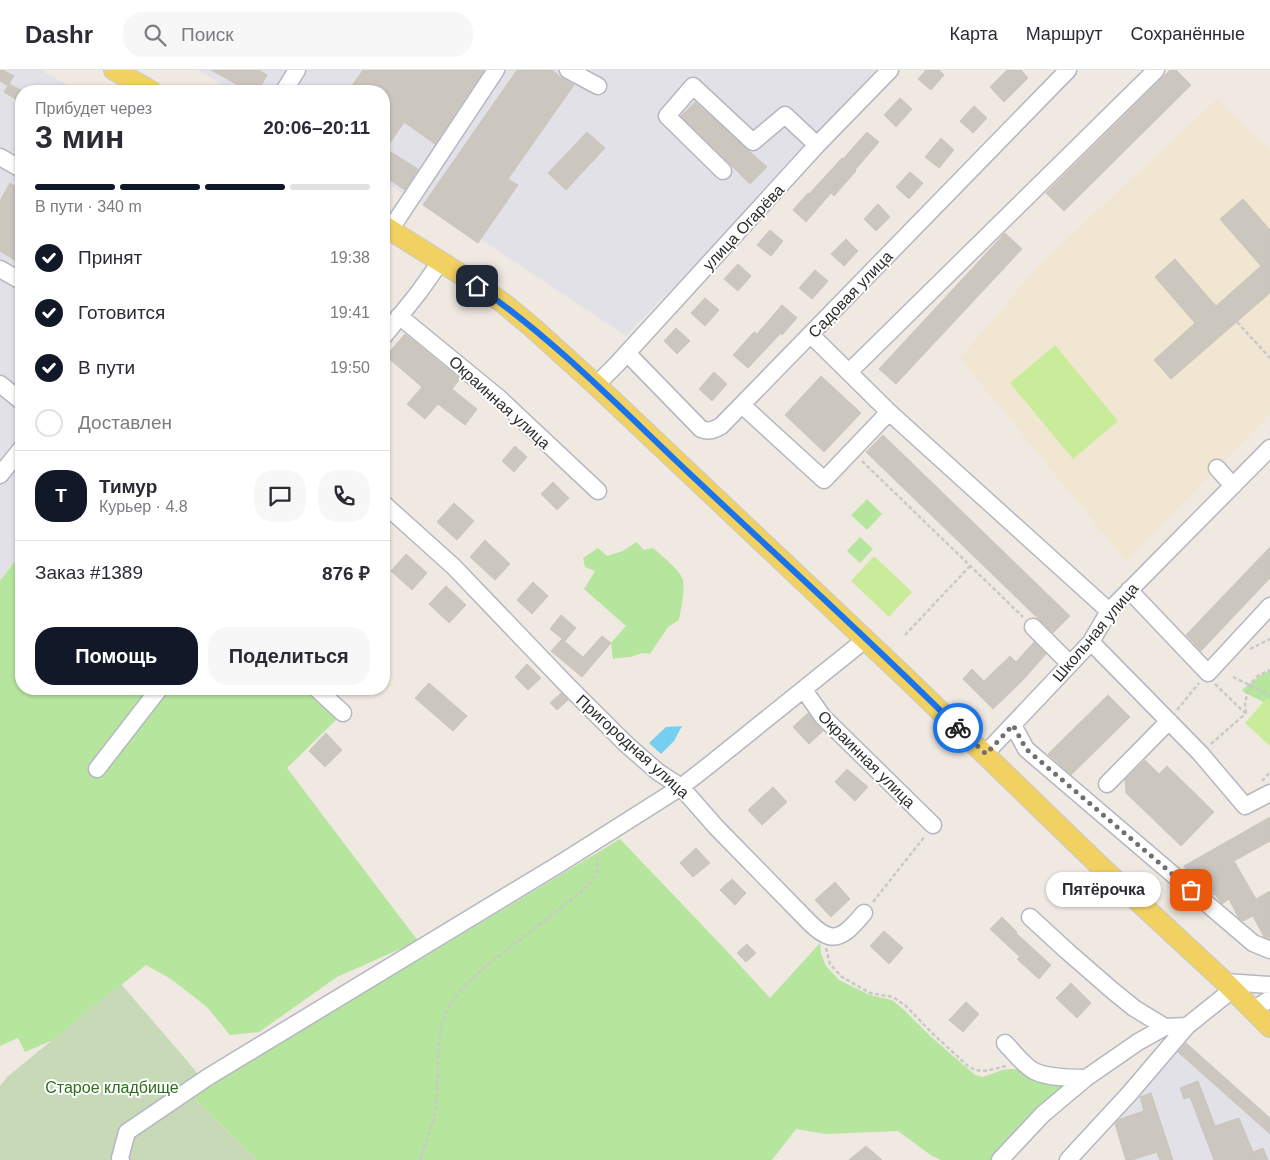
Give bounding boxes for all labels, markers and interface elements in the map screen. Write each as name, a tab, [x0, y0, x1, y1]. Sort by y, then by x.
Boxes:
search box	[123, 12, 473, 57]
text: Dashr	[25, 21, 93, 48]
icon: search	[141, 21, 169, 49]
text: Поиск	[181, 24, 234, 45]
text: Карта	[950, 24, 998, 44]
text: Маршрут	[1026, 24, 1102, 44]
text: Сохранённые	[1130, 24, 1245, 44]
text: Прибудет через	[35, 100, 152, 117]
text: 20:06–20:11	[263, 117, 370, 138]
text: 3 мин	[35, 119, 124, 155]
street label: улица Огарёва	[700, 181, 787, 273]
text: В пути · 340 m	[35, 198, 142, 215]
icon: check	[35, 244, 63, 272]
text: Принят	[78, 247, 142, 268]
street label: Садовая улица	[805, 248, 896, 341]
text: 19:38	[330, 249, 370, 266]
pin	[456, 265, 498, 307]
icon: home	[463, 272, 491, 300]
icon: check	[35, 299, 63, 327]
text: Готовится	[78, 302, 165, 323]
text: 19:41	[330, 304, 370, 321]
street label: Окраинная улица	[446, 353, 554, 452]
icon: check	[35, 354, 63, 382]
text: В пути	[78, 357, 135, 378]
text: 19:50	[330, 359, 370, 376]
text: Доставлен	[78, 412, 172, 433]
button: chat	[254, 470, 306, 522]
button: phone	[318, 470, 370, 522]
text: Тимур	[99, 476, 157, 497]
text: Т	[55, 485, 67, 506]
text: Курьер · 4.8	[99, 498, 188, 515]
text: Заказ #1389	[35, 562, 143, 583]
text: 876 ₽	[322, 563, 370, 584]
street label: Школьная улица	[1049, 580, 1141, 685]
button: Помощь	[35, 627, 198, 685]
button: Поделиться	[208, 627, 370, 685]
street label: Пригородная улица	[573, 691, 692, 801]
courier	[933, 703, 983, 753]
street label: Окраинная улица	[815, 707, 919, 811]
icon: bike	[944, 714, 972, 742]
pin	[1170, 869, 1212, 911]
callout: Пятёрочка	[1046, 872, 1161, 908]
icon: bag	[1177, 876, 1205, 904]
text: Пятёрочка	[1062, 881, 1145, 898]
park label: Старое кладбище	[45, 1079, 179, 1096]

